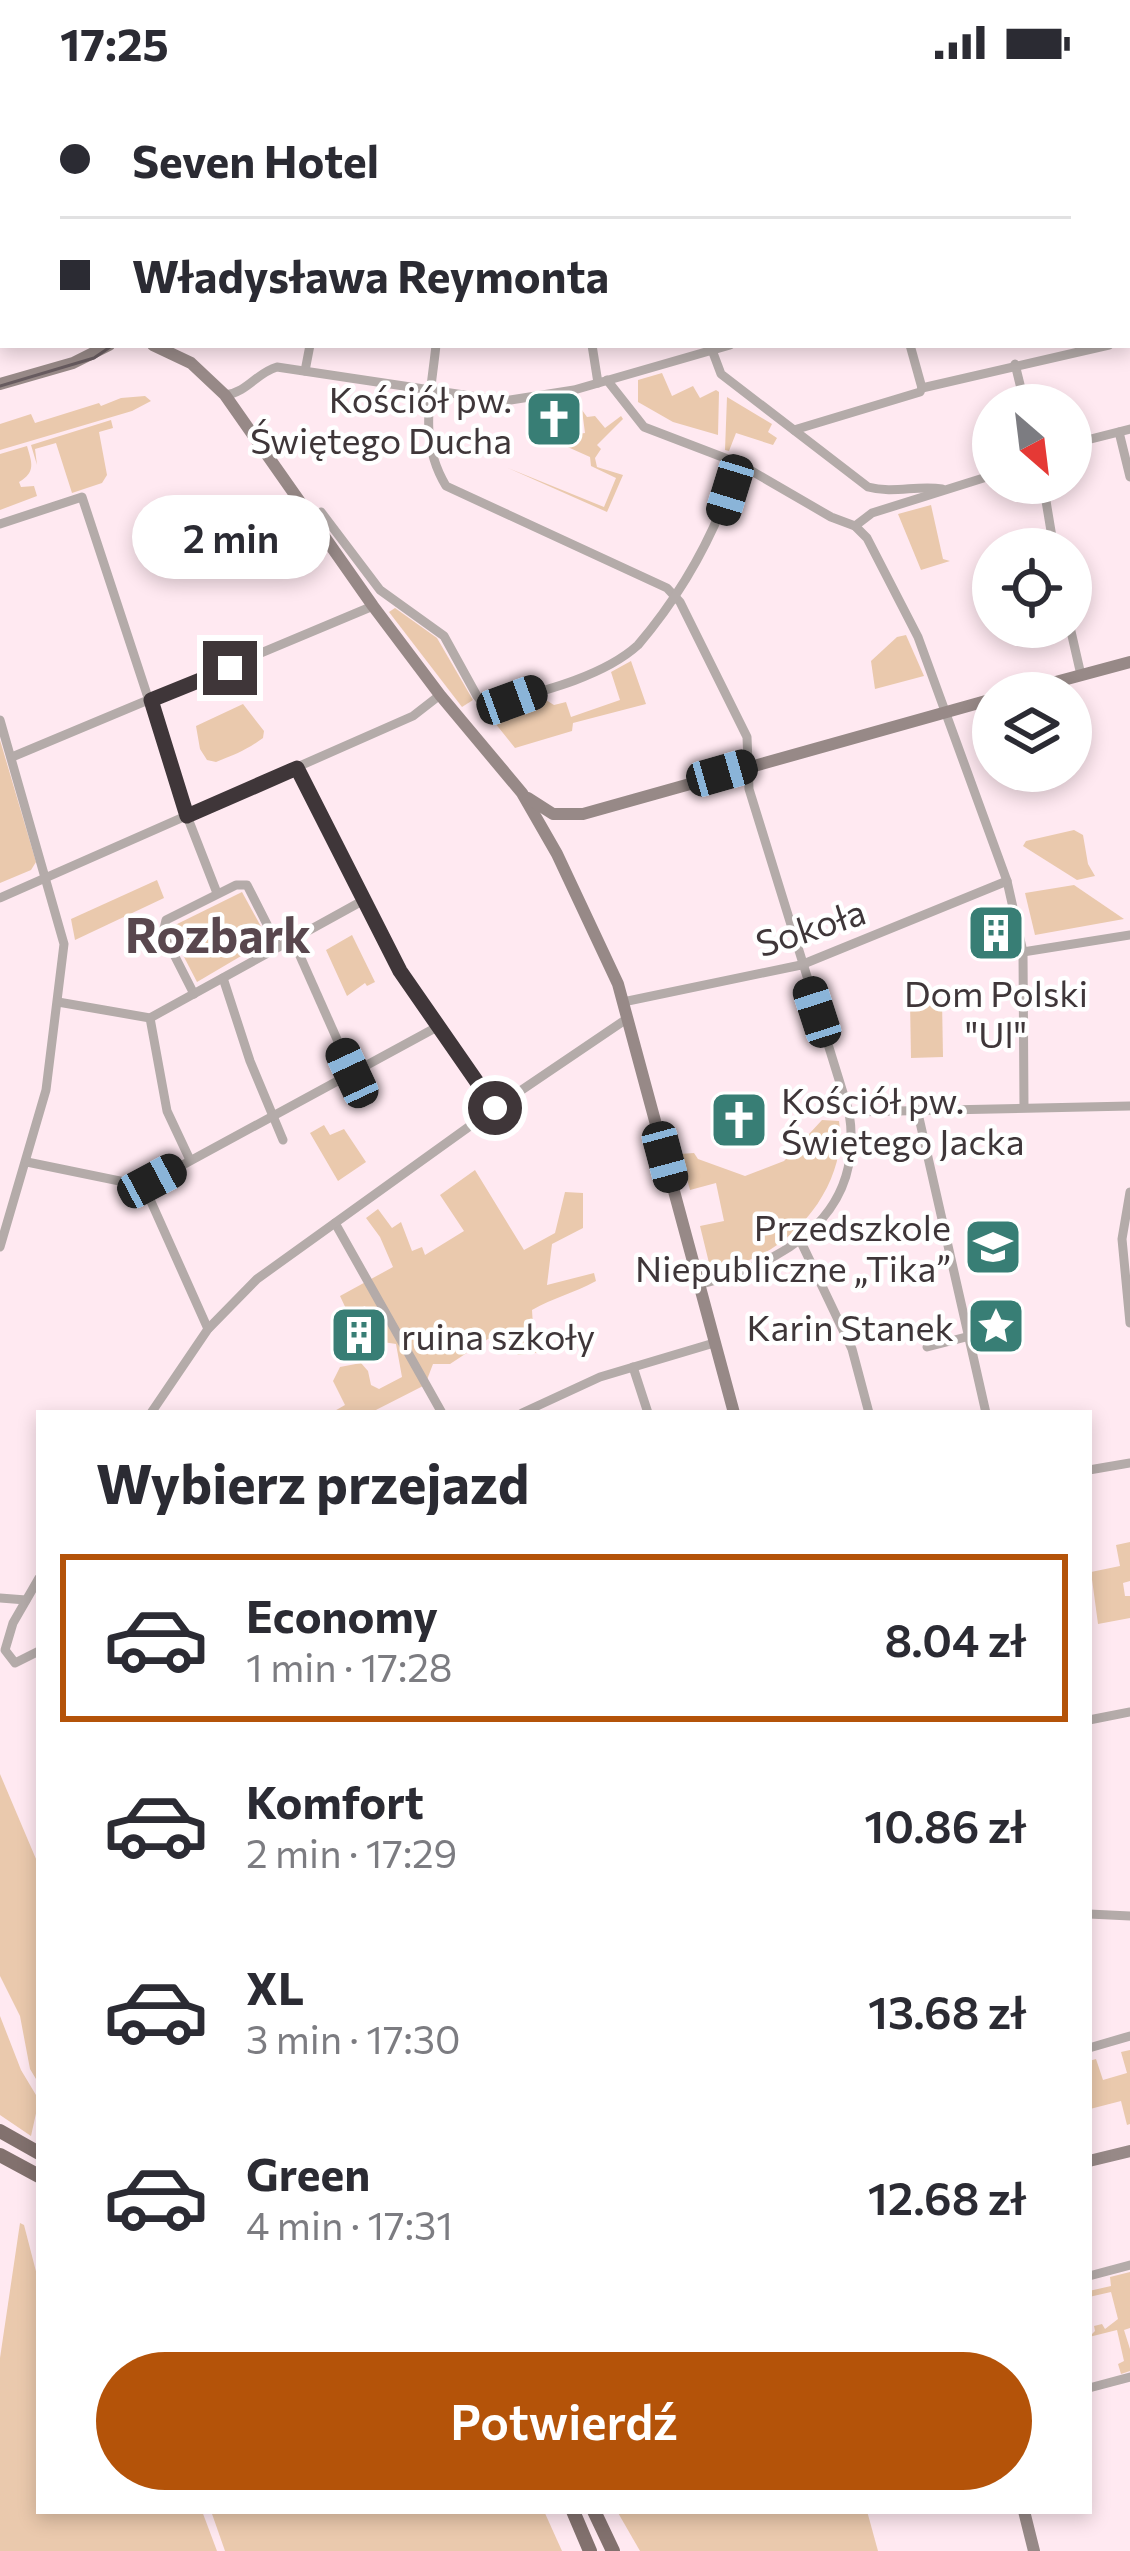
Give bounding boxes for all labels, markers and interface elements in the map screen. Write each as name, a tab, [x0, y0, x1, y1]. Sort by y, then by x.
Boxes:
text: 17:25	[60, 15, 169, 70]
text: Seven Hotel	[132, 132, 379, 187]
text: Władysława Reymonta	[132, 247, 609, 302]
place label: Kościół pw. Świętego Ducha	[250, 376, 512, 461]
north arrow	[972, 384, 1092, 504]
map controls	[972, 384, 1092, 792]
church icon: Kościół pw. Świętego Ducha	[523, 388, 585, 450]
car	[702, 450, 758, 530]
callout: 2 min	[131, 494, 329, 578]
text: 2 min	[183, 513, 279, 561]
button: locate	[972, 528, 1092, 648]
route end	[203, 641, 257, 695]
car	[472, 671, 552, 729]
button: layers	[972, 672, 1092, 792]
car	[682, 746, 762, 800]
street label: Sokoła	[750, 888, 870, 964]
building icon: Dom Polski "Ul"	[965, 902, 1027, 964]
district label: Rozbark	[125, 904, 311, 963]
place label: Dom Polski "Ul"	[904, 970, 1088, 1055]
car	[789, 972, 845, 1052]
car	[320, 1033, 384, 1113]
place label: Kościół pw. Świętego Jacka	[781, 1077, 1025, 1162]
route start	[468, 1081, 522, 1135]
church icon: Kościół pw. Świętego Jacka	[708, 1089, 770, 1151]
car	[638, 1118, 692, 1196]
car	[112, 1148, 192, 1214]
place label: Przedszkole Niepubliczne „Tika”	[635, 1204, 951, 1289]
school or university icon: Przedszkole Niepubliczne „Tika”	[962, 1216, 1024, 1278]
place icon: Karin Stanek	[965, 1295, 1027, 1357]
building icon: ruina szkoły	[328, 1304, 390, 1366]
place label: Karin Stanek	[746, 1304, 954, 1348]
place label: ruina szkoły	[401, 1313, 595, 1357]
text: Wybierz przejazd	[96, 1449, 529, 1515]
icon: car	[102, 1584, 210, 1692]
text: Economy	[246, 1587, 438, 1642]
text: 8.04 zł	[884, 1611, 1026, 1666]
text: 1 min · 17:28	[246, 1642, 452, 1690]
icon: car	[102, 1770, 210, 1878]
text: Komfort	[246, 1773, 424, 1828]
text: 10.86 zł	[864, 1797, 1026, 1852]
text: 2 min · 17:29	[246, 1828, 457, 1876]
icon: car	[102, 1956, 210, 2064]
text: XL	[246, 1959, 304, 2014]
text: 13.68 zł	[868, 1983, 1026, 2038]
text: 3 min · 17:30	[246, 2014, 460, 2062]
icon: car	[102, 2142, 210, 2250]
text: Green	[246, 2145, 370, 2200]
text: 12.68 zł	[868, 2169, 1026, 2224]
text: 4 min · 17:31	[246, 2200, 453, 2248]
button: Potwierdź	[96, 2352, 1032, 2490]

